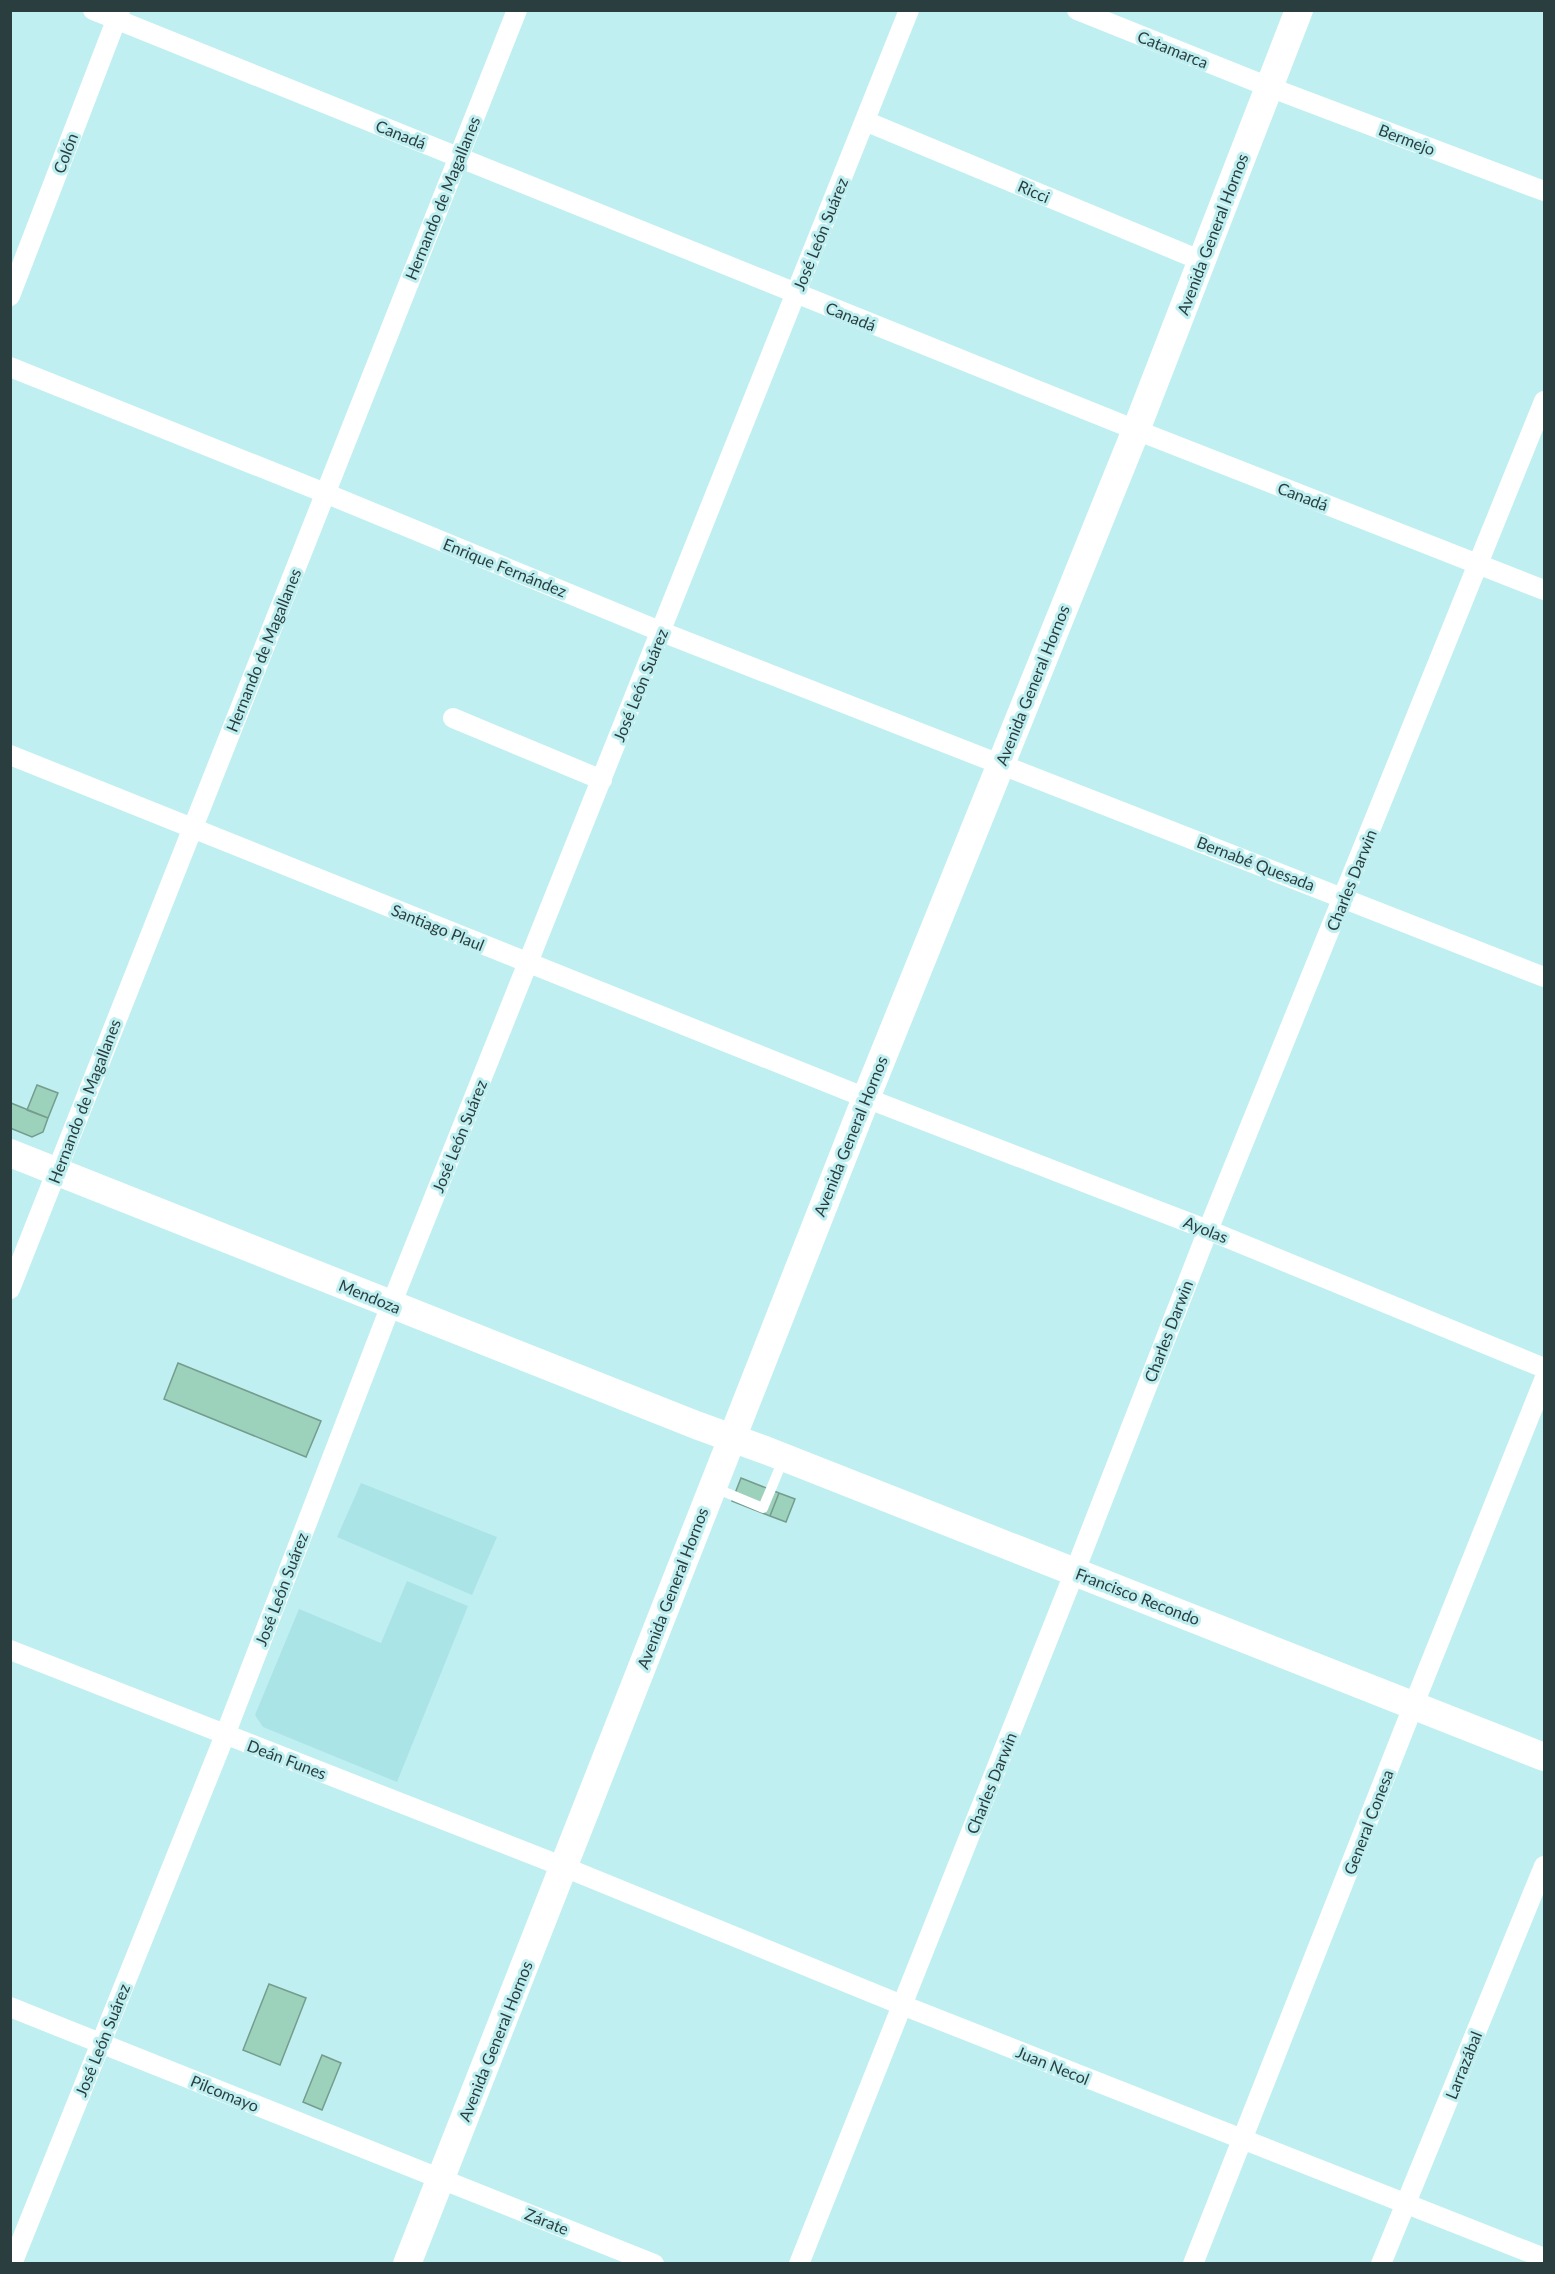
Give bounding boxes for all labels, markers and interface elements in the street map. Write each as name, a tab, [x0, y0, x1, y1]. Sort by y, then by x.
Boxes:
street label: Catamarca	[1135, 26, 1211, 72]
street label: Hernando de Magallanes	[401, 114, 483, 282]
street label: Canadá	[373, 115, 429, 153]
street label: Bermejo	[1376, 120, 1438, 158]
street label: Colón	[49, 130, 81, 176]
street label: Avenida General Hornos	[1172, 151, 1252, 317]
street label: José León Suárez	[789, 175, 851, 293]
street label: Ricci	[1015, 176, 1053, 206]
street label: Canadá	[823, 297, 879, 335]
street label: Canadá	[1275, 478, 1331, 514]
street label: Enrique Fernández	[441, 534, 569, 600]
street label: Hernando de Magallanes	[222, 566, 304, 734]
street label: Avenida General Hornos	[991, 602, 1073, 768]
street label: José León Suárez	[609, 626, 671, 744]
street label: Charles Darwin	[1322, 827, 1380, 933]
street label: Bernabé Quesada	[1194, 832, 1318, 894]
street label: Santiago Plaul	[389, 900, 487, 954]
street label: Hernando de Magallanes	[44, 1016, 124, 1186]
street label: Avenida General Hornos	[809, 1053, 891, 1219]
street label: José León Suárez	[428, 1077, 490, 1195]
street label: Ayolas	[1181, 1212, 1231, 1246]
street label: Mendoza	[336, 1275, 404, 1317]
street label: Charles Darwin	[1140, 1277, 1196, 1385]
street label: Avenida General Hornos	[632, 1505, 712, 1671]
street label: José León Suárez	[251, 1530, 311, 1648]
street label: Francisco Recondo	[1073, 1564, 1203, 1628]
street label: Charles Darwin	[962, 1730, 1020, 1836]
street label: Deán Funes	[245, 1735, 329, 1783]
street label: General Conesa	[1339, 1767, 1397, 1877]
street label: Avenida General Hornos	[454, 1958, 536, 2124]
street label: José León Suárez	[71, 1981, 133, 2099]
street label: Larrazábal	[1441, 2028, 1485, 2102]
street label: Juan Necol	[1014, 2042, 1092, 2088]
street label: Pilcomayo	[188, 2071, 262, 2115]
street label: Zárate	[522, 2204, 572, 2238]

